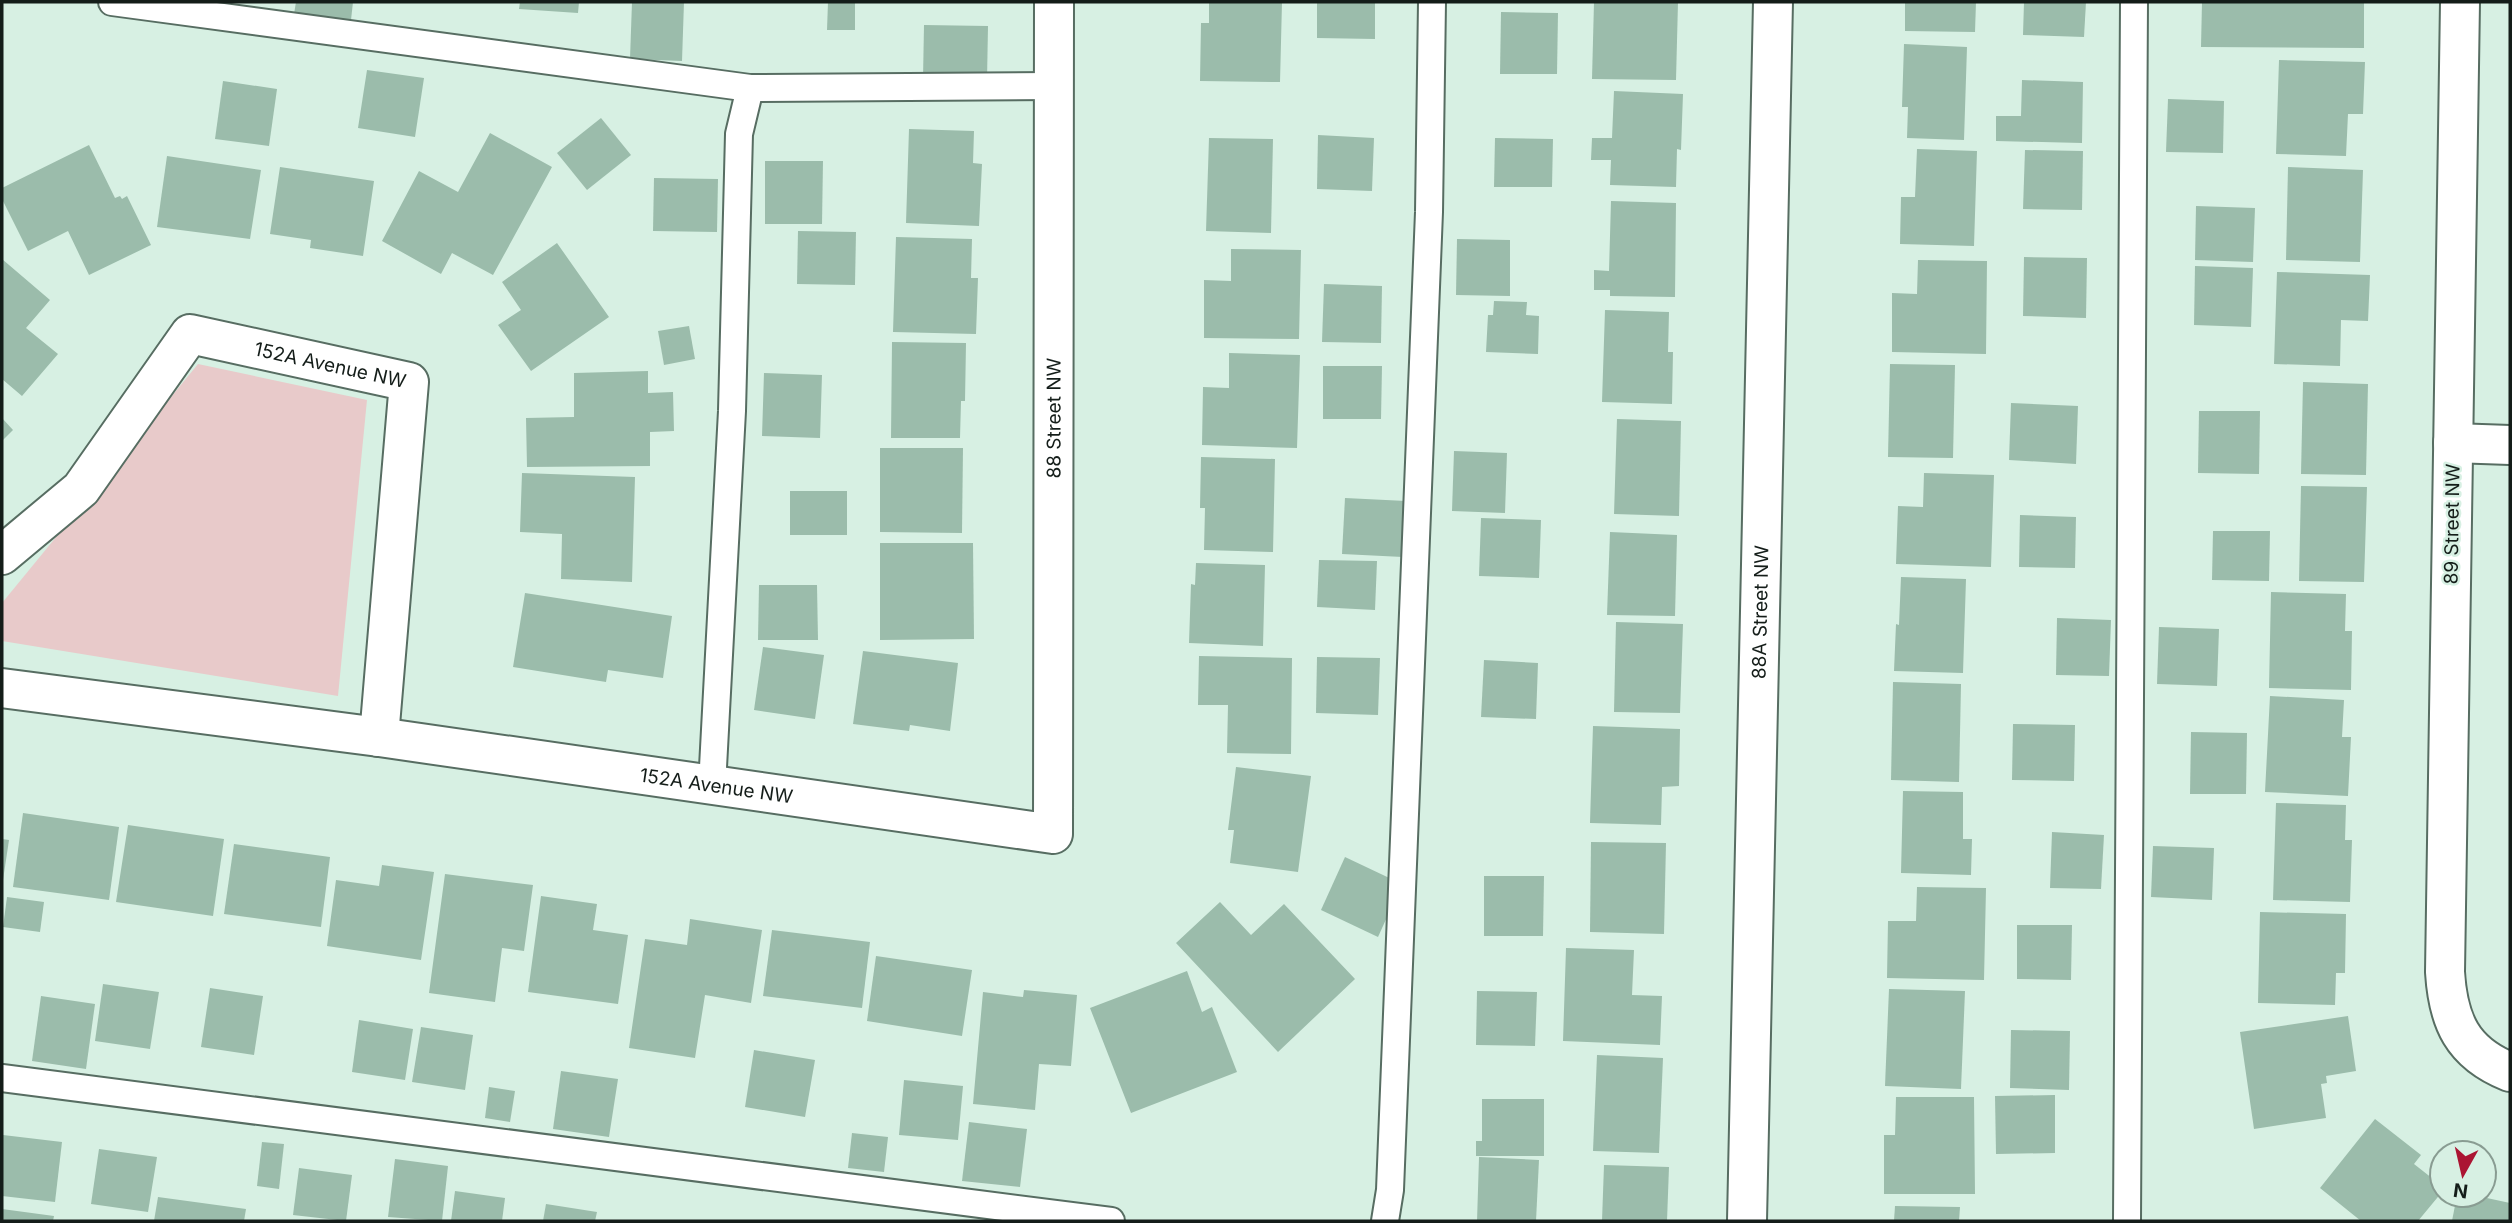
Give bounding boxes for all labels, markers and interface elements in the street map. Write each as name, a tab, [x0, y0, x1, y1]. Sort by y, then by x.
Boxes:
street label: 152A Avenue NW	[252, 337, 408, 393]
street label: 88 Street NW	[1042, 357, 1065, 479]
street label: 89 Street NW	[2439, 463, 2465, 585]
street label: 88A Street NW	[1747, 545, 1773, 679]
street label: 152A Avenue NW	[638, 763, 795, 808]
north arrow	[2428, 1139, 2498, 1209]
text: N	[2452, 1178, 2469, 1203]

